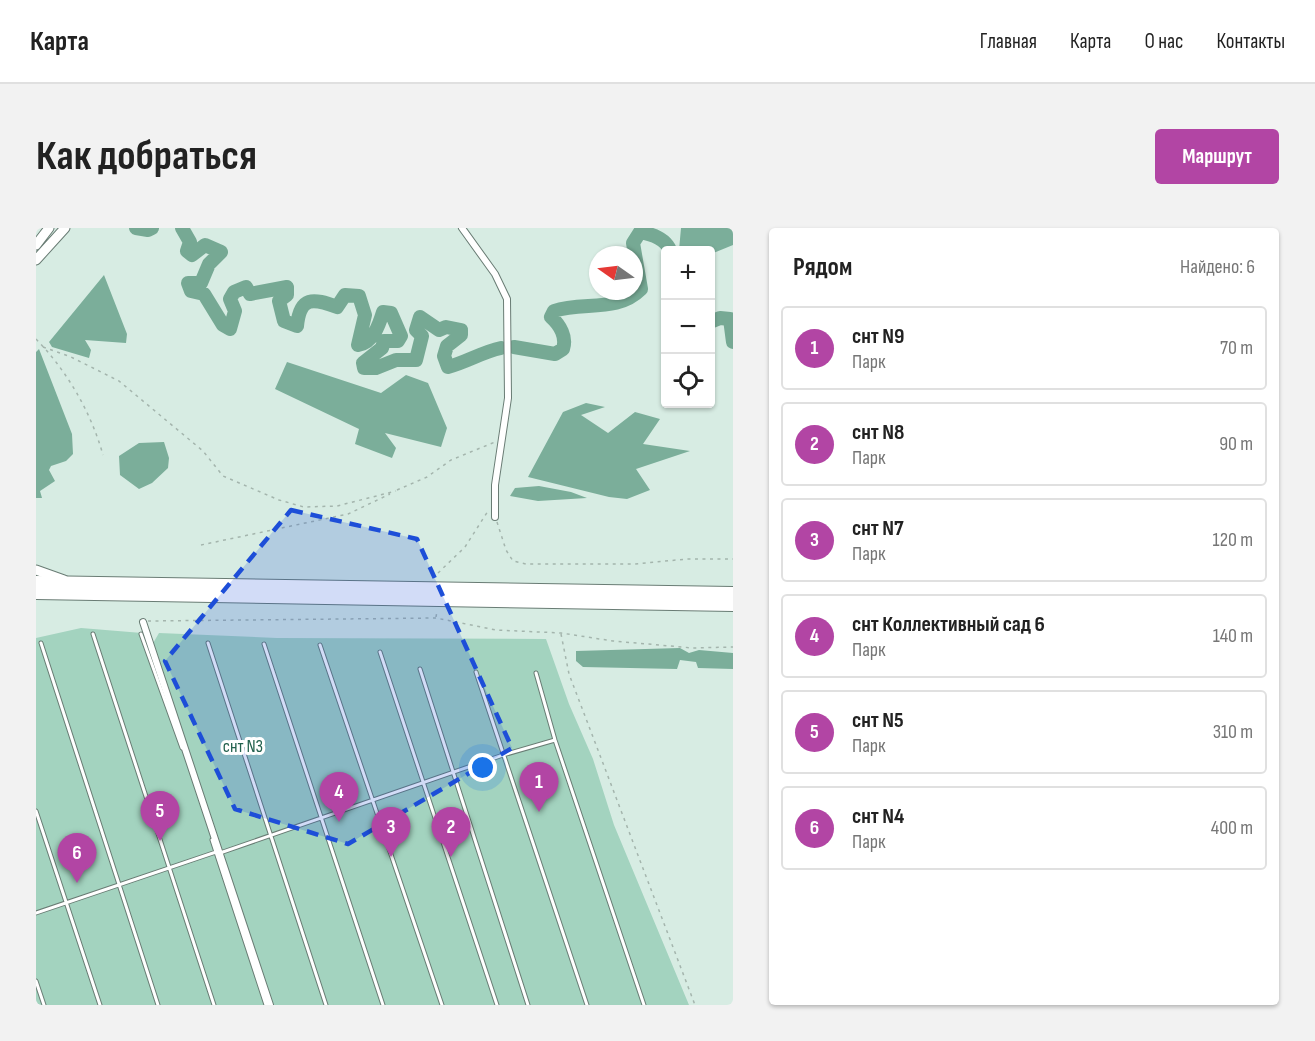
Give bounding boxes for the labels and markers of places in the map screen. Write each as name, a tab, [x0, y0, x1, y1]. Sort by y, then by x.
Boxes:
pin: 1	[520, 762, 558, 812]
pin: 4	[320, 772, 358, 822]
pin: 5	[140, 792, 180, 841]
pin: 3	[372, 808, 410, 857]
pin: 2	[432, 808, 470, 857]
pin: 6	[58, 834, 96, 883]

